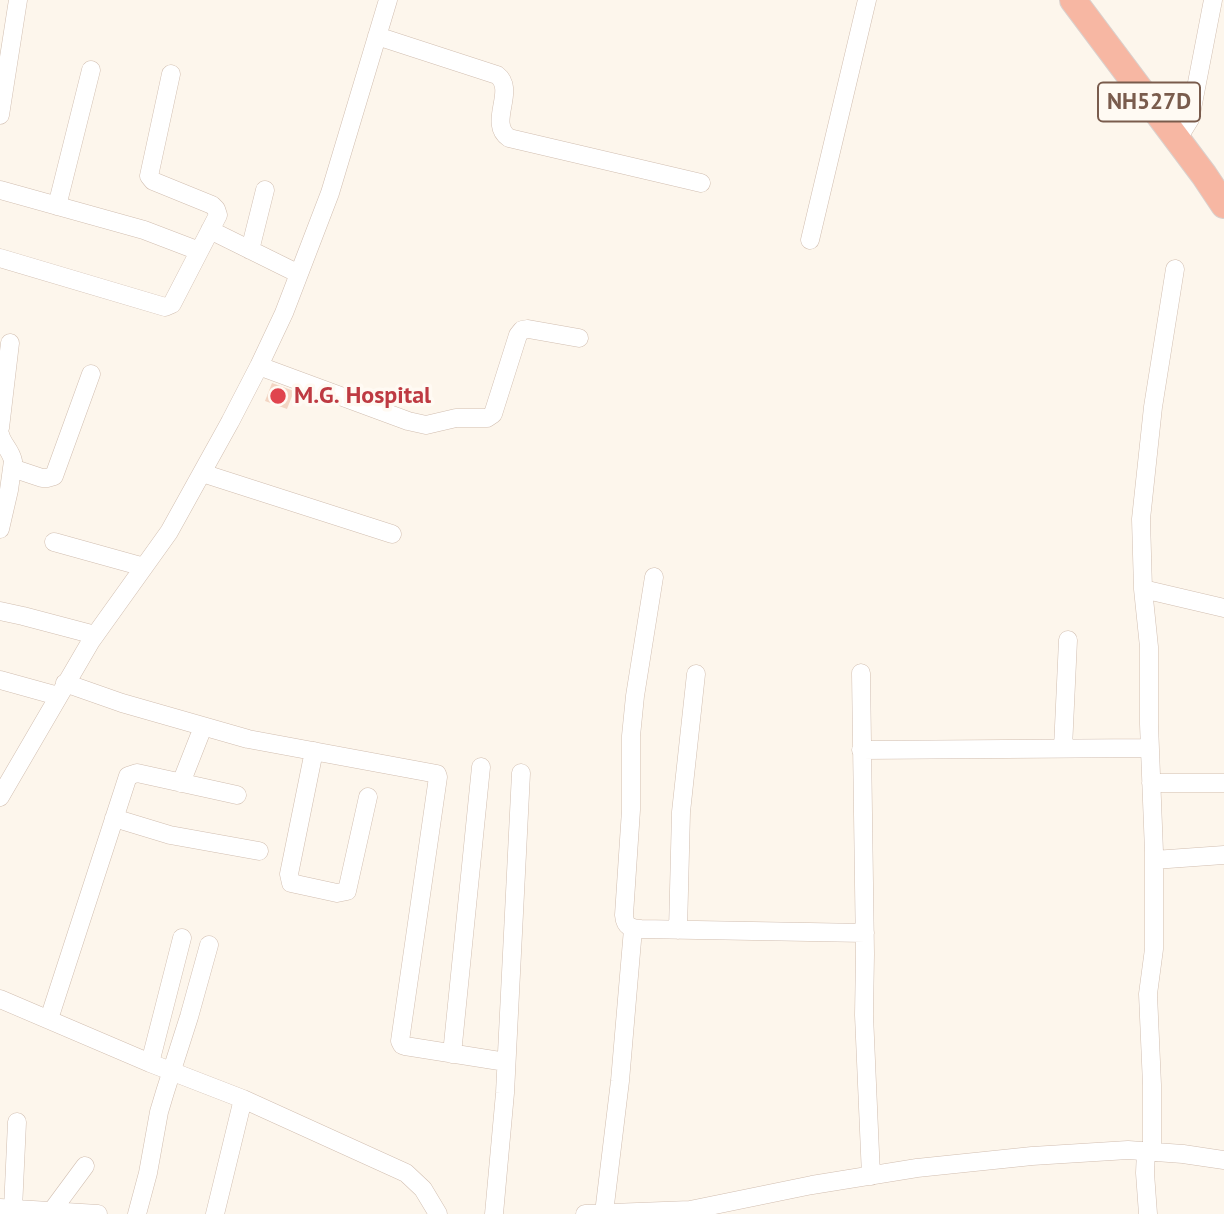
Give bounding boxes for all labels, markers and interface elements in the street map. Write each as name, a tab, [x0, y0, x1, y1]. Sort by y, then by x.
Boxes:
road number: NH527D	[1098, 82, 1200, 122]
place label: M.G. Hospital	[294, 382, 431, 410]
marker: M.G. Hospital	[268, 386, 288, 406]

